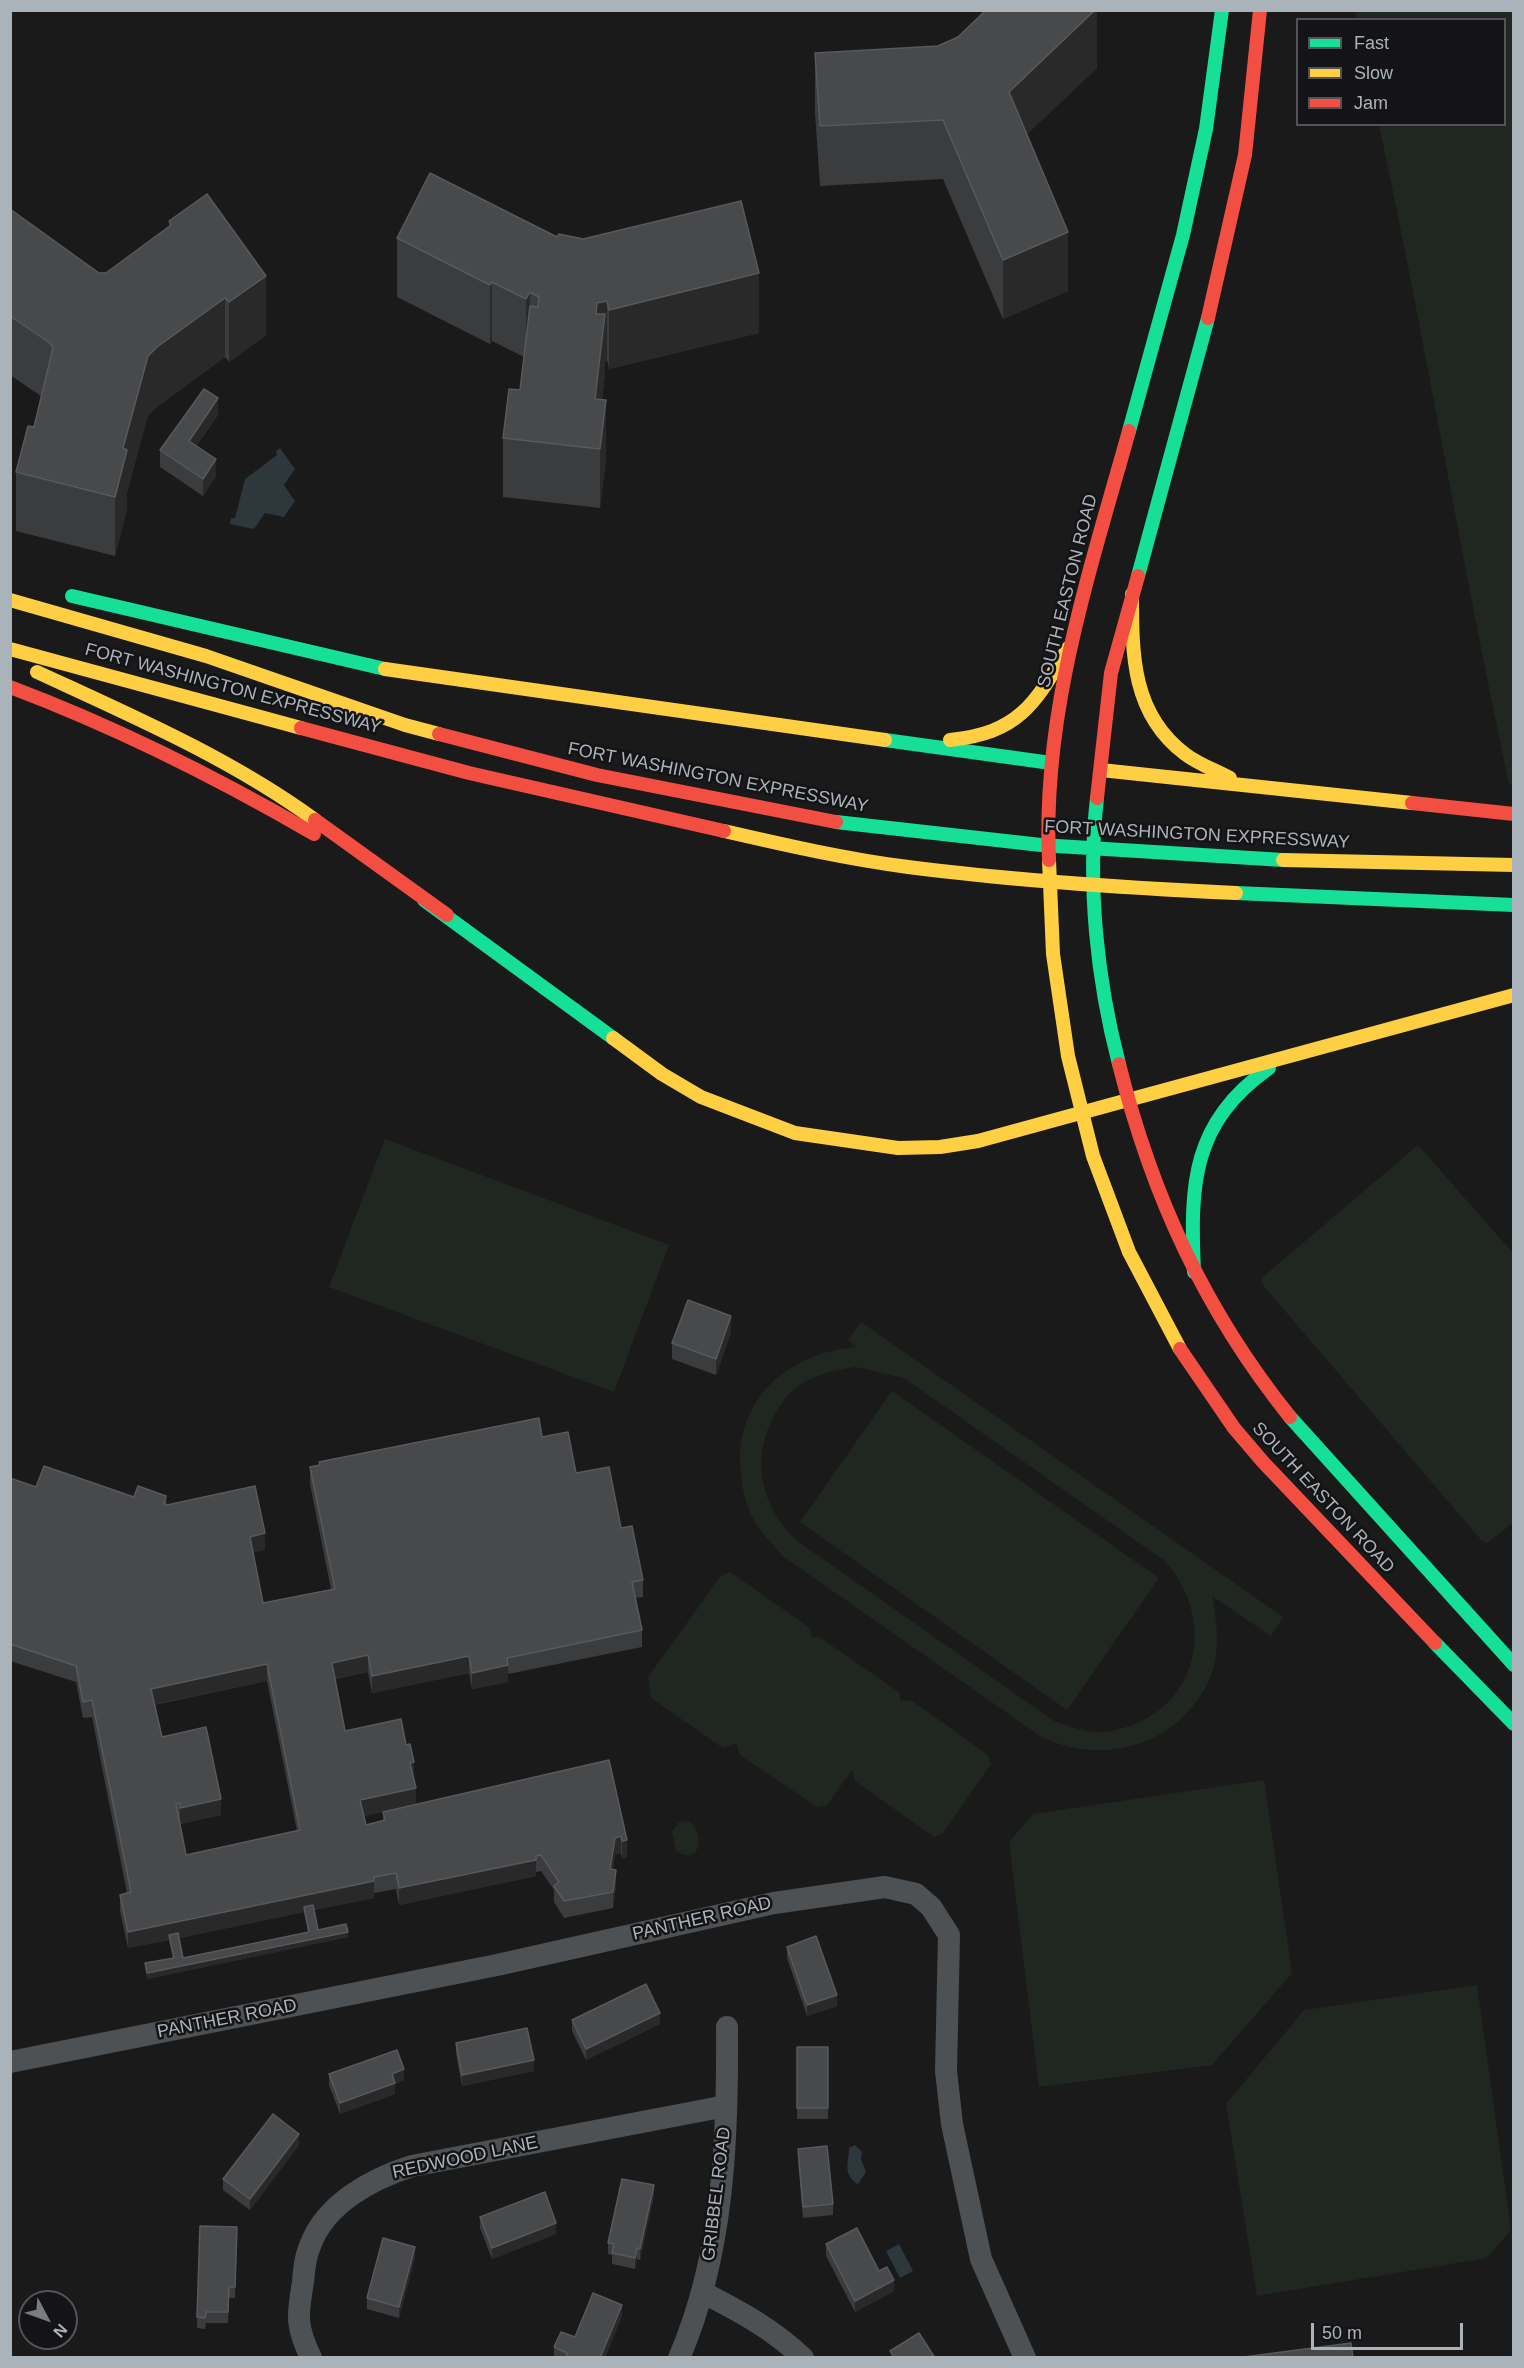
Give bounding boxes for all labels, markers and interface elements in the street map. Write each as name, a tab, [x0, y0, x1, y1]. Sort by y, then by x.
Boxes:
legend	[1296, 18, 1506, 126]
text: Fast	[1354, 33, 1389, 53]
text: Slow	[1354, 63, 1393, 83]
text: Jam	[1354, 93, 1388, 113]
street label: SOUTH EASTON ROAD	[1033, 492, 1103, 690]
street label: FORT WASHINGTON EXPRESSWAY	[83, 639, 383, 739]
street label: FORT WASHINGTON EXPRESSWAY	[566, 738, 870, 818]
street label: FORT WASHINGTON EXPRESSWAY	[1044, 816, 1350, 854]
street label: SOUTH EASTON ROAD	[1247, 1418, 1399, 1578]
street label: PANTHER ROAD	[631, 1893, 773, 1945]
street label: PANTHER ROAD	[155, 1995, 299, 2043]
street label: GRIBBEL ROAD	[698, 2126, 736, 2262]
street label: REDWOOD LANE	[390, 2132, 540, 2184]
north arrow	[18, 2290, 78, 2350]
scale bar	[1314, 2311, 1466, 2349]
text: N	[50, 2321, 71, 2341]
text: 50 m	[1322, 2323, 1362, 2343]

